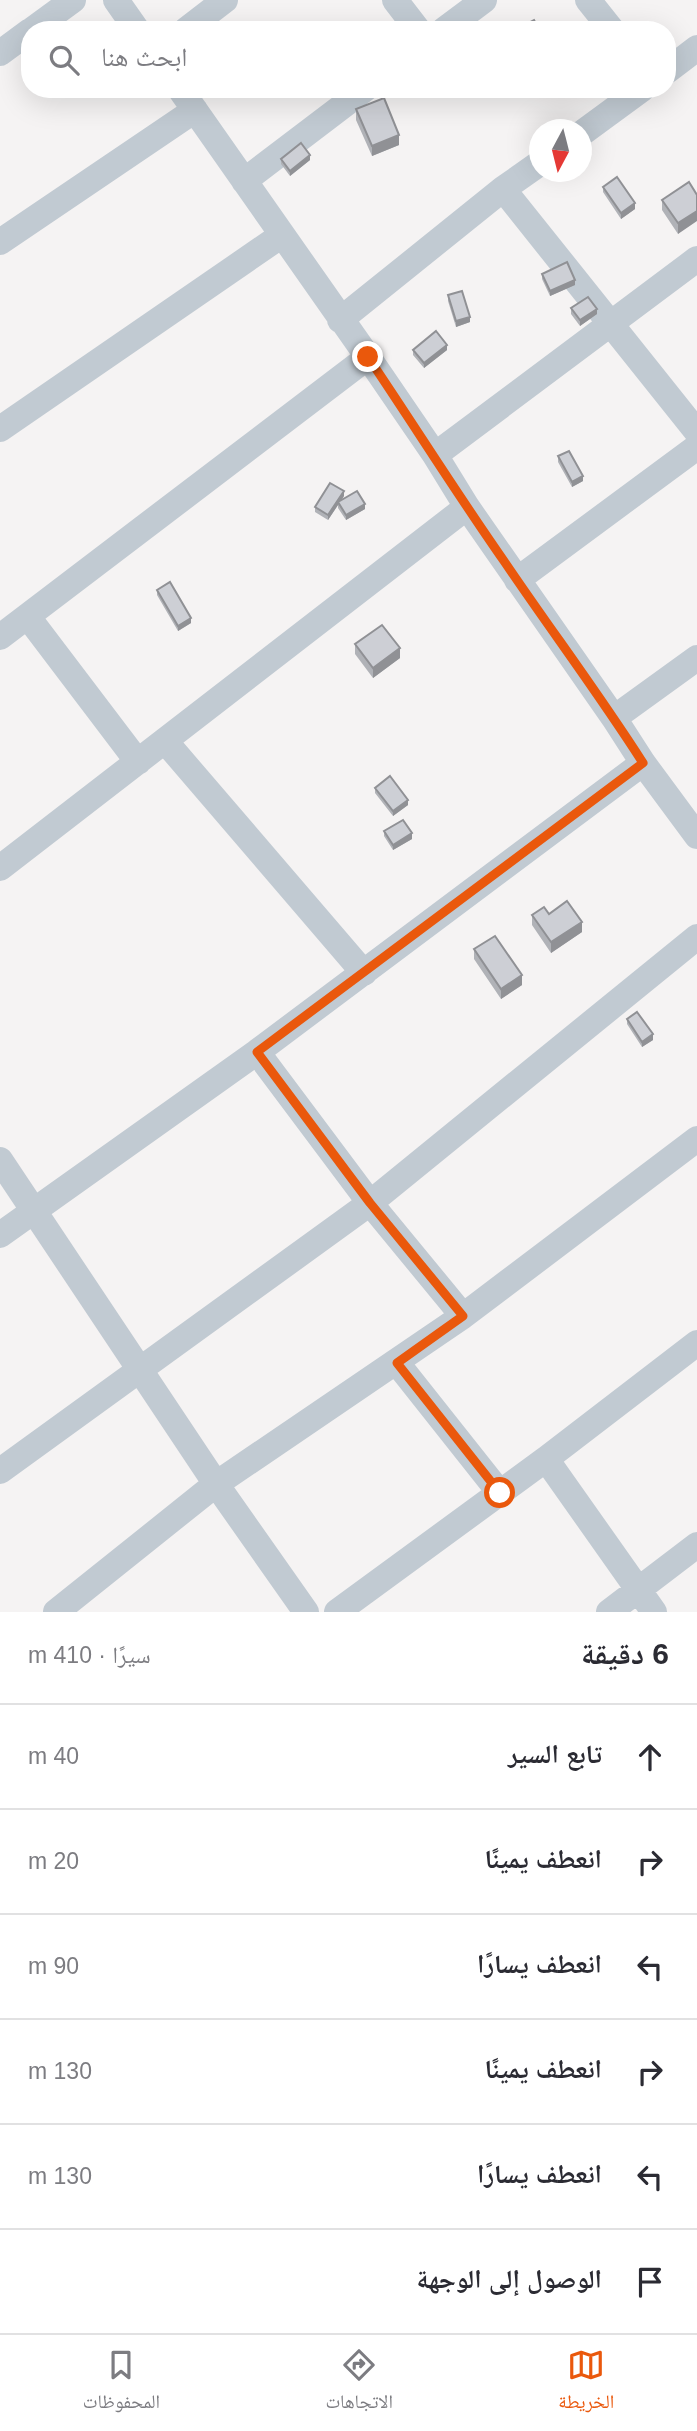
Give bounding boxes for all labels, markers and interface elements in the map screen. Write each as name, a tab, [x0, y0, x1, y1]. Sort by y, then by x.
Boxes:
search box	[21, 21, 676, 98]
icon: search	[45, 41, 83, 79]
text: ابحث هنا	[101, 42, 188, 72]
north arrow	[529, 119, 592, 182]
route end	[352, 341, 383, 372]
route start	[484, 1477, 515, 1508]
text: 6 دقيقة	[581, 1637, 669, 1670]
text: سيرًا · 410 m	[28, 1642, 151, 1668]
icon: ahead	[631, 1738, 669, 1776]
text: تابع السير	[508, 1739, 602, 1769]
text: 40 m	[28, 1743, 79, 1769]
icon: right	[631, 1843, 669, 1881]
text: انعطف يمينًا	[485, 1844, 602, 1874]
text: 20 m	[28, 1848, 79, 1874]
icon: left	[631, 1948, 669, 1986]
text: انعطف يسارًا	[477, 1949, 602, 1979]
text: 90 m	[28, 1953, 79, 1979]
icon: right	[631, 2053, 669, 2091]
text: انعطف يمينًا	[485, 2054, 602, 2084]
text: 130 m	[28, 2058, 92, 2084]
icon: left	[631, 2158, 669, 2196]
text: انعطف يسارًا	[477, 2159, 602, 2189]
text: 130 m	[28, 2163, 92, 2189]
icon: arrive	[631, 2263, 669, 2301]
text: الوصول إلى الوجهة	[417, 2264, 602, 2294]
tab: المحفوظات	[83, 2346, 160, 2420]
tab: الاتجاهات	[325, 2346, 393, 2420]
tab: الخريطة	[558, 2346, 614, 2420]

